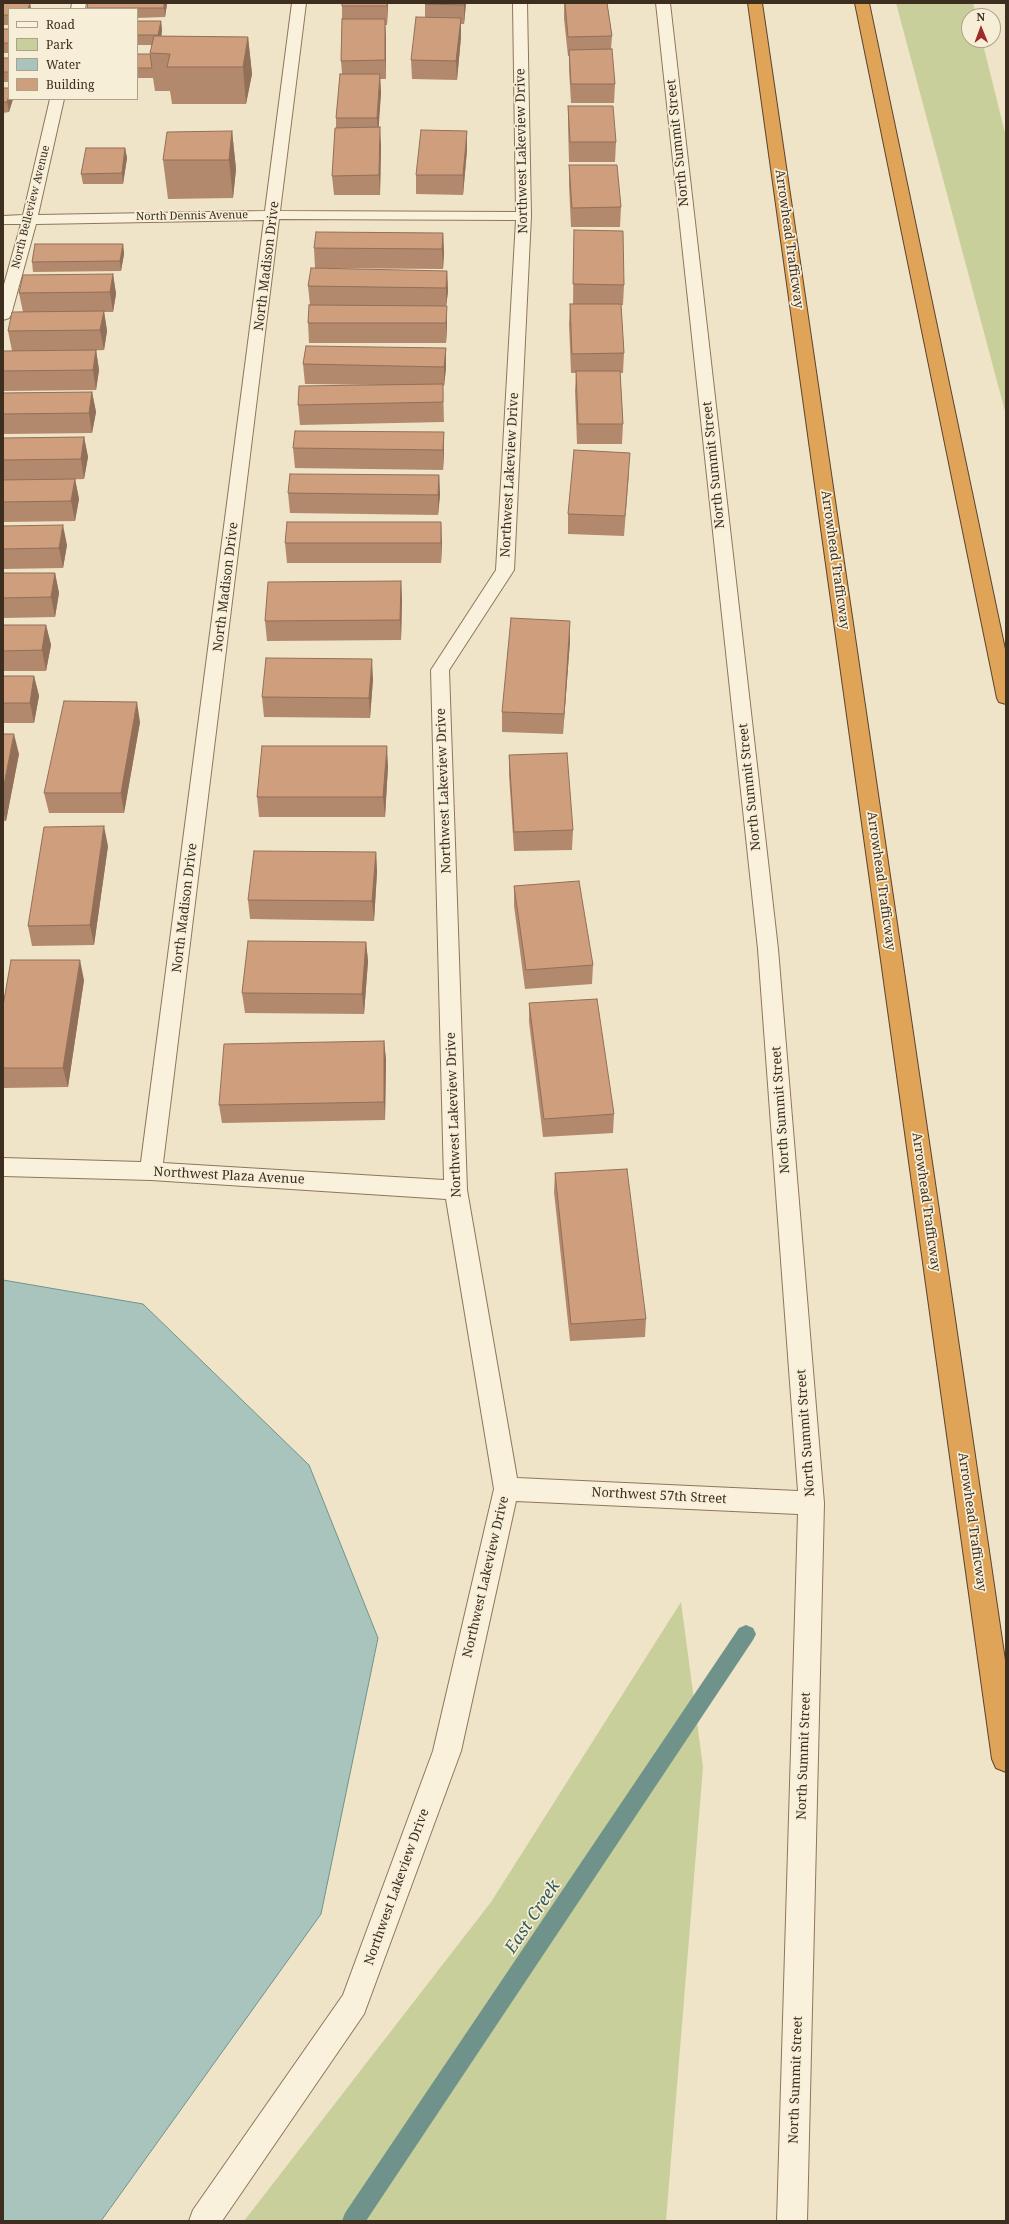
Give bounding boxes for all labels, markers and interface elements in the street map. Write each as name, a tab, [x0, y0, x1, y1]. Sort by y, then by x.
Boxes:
legend	[8, 8, 138, 100]
north arrow	[961, 8, 1001, 48]
text: N	[976, 9, 985, 24]
text: Road	[46, 16, 75, 33]
text: Park	[46, 36, 73, 53]
text: Water	[46, 56, 81, 73]
street label: Northwest Lakeview Drive	[513, 68, 531, 234]
text: Building	[46, 76, 94, 93]
street label: North Summit Street	[664, 79, 692, 207]
street label: North Belleview Avenue	[9, 144, 53, 270]
street label: Arrowhead Trafficway	[772, 169, 806, 309]
street label: North Madison Drive	[251, 200, 283, 332]
street label: North Dennis Avenue	[136, 208, 248, 224]
street label: Northwest Lakeview Drive	[498, 392, 522, 558]
street label: North Summit Street	[700, 401, 728, 529]
street label: Arrowhead Trafficway	[818, 490, 852, 630]
street label: North Madison Drive	[210, 521, 242, 653]
street label: Northwest Lakeview Drive	[433, 708, 455, 874]
street label: North Summit Street	[736, 723, 764, 851]
street label: Arrowhead Trafficway	[864, 811, 898, 951]
street label: North Madison Drive	[169, 842, 201, 974]
street label: Northwest Lakeview Drive	[443, 1032, 465, 1198]
street label: North Summit Street	[769, 1046, 793, 1174]
street label: Arrowhead Trafficway	[909, 1132, 943, 1272]
street label: Northwest Plaza Avenue	[153, 1164, 305, 1188]
street label: North Summit Street	[794, 1369, 818, 1497]
street label: Arrowhead Trafficway	[955, 1452, 989, 1592]
street label: Northwest 57th Street	[591, 1485, 727, 1507]
street label: Northwest Lakeview Drive	[460, 1495, 512, 1659]
street label: North Summit Street	[794, 1692, 814, 1820]
street label: Northwest Lakeview Drive	[361, 1807, 433, 1967]
water label: East Creek	[501, 1877, 565, 1957]
street label: North Summit Street	[786, 2016, 806, 2144]

